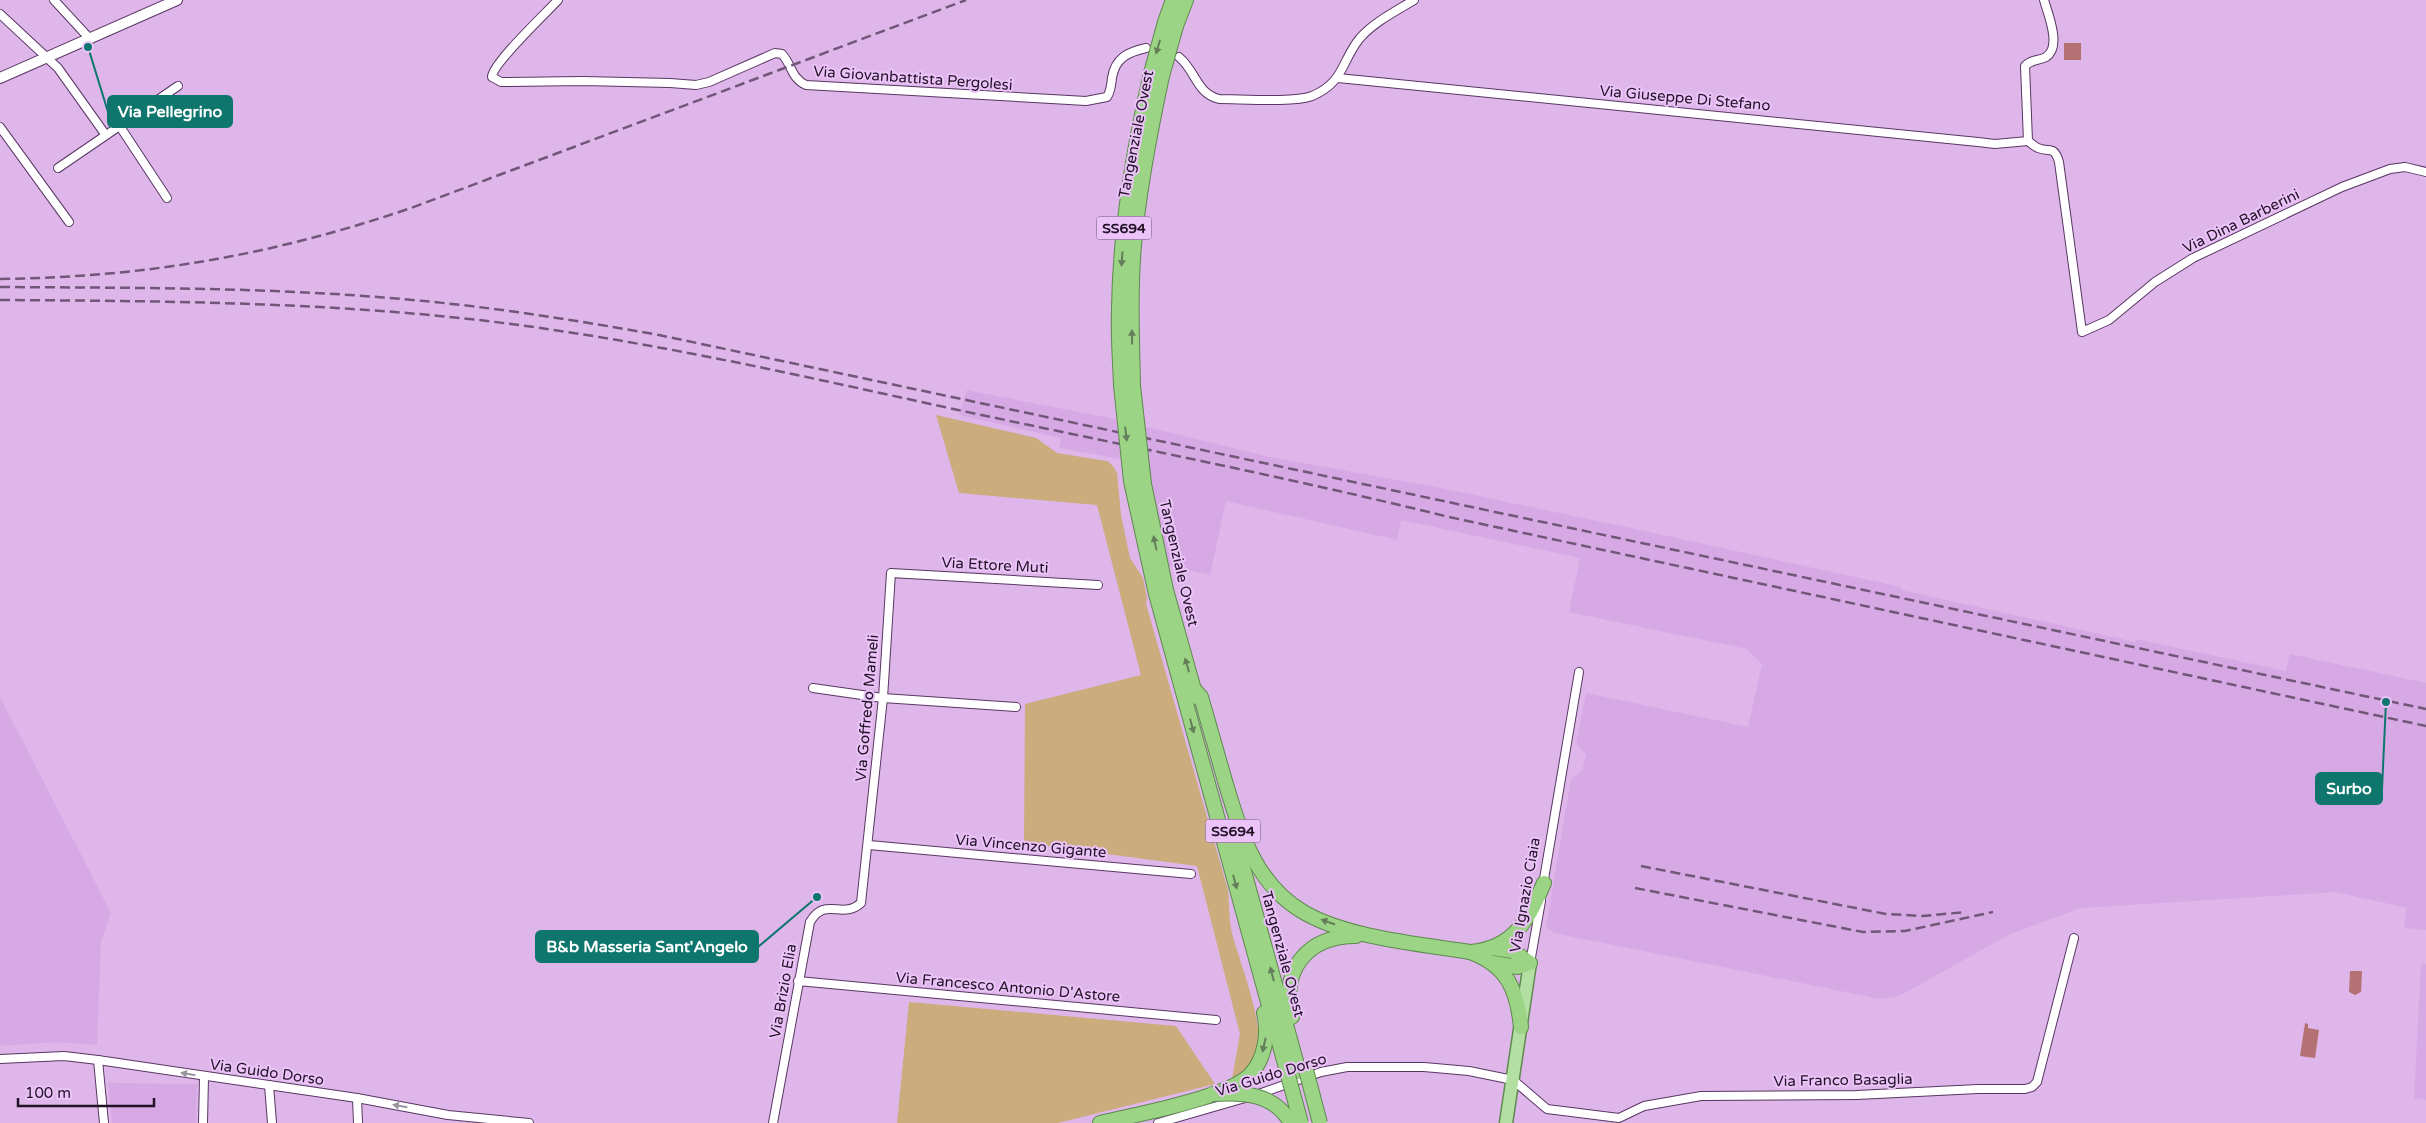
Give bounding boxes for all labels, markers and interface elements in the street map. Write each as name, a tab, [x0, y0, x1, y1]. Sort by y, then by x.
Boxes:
one-way arrow	[1154, 40, 1162, 55]
street label: Via Giovanbattista Pergolesi	[813, 62, 1013, 94]
street label: Tangenziale Ovest	[1115, 68, 1157, 199]
street label: Via Giuseppe Di Stefano	[1599, 82, 1771, 114]
callout: Via Pellegrino	[108, 96, 232, 127]
text: Via Pellegrino	[118, 102, 222, 122]
street label: Via Dina Barberini	[2180, 185, 2302, 257]
road number: SS694	[1096, 217, 1152, 240]
one-way arrow	[1117, 251, 1125, 267]
one-way arrow	[1128, 329, 1136, 345]
one-way arrow	[1122, 426, 1130, 442]
street label: Tangenziale Ovest	[1156, 498, 1202, 628]
one-way arrow	[1151, 535, 1159, 551]
street label: Via Ettore Muti	[941, 553, 1049, 577]
street label: Via Goffredo Mameli	[852, 634, 882, 782]
one-way arrow	[1183, 658, 1191, 673]
one-way arrow	[1188, 718, 1196, 733]
callout: Surbo	[2316, 773, 2382, 804]
text: Surbo	[2326, 779, 2372, 799]
road number: SS694	[1206, 819, 1260, 842]
street label: Via Vincenzo Gigante	[955, 830, 1107, 862]
street label: Via Ignazio Ciaia	[1506, 836, 1544, 954]
one-way arrow	[1231, 875, 1239, 890]
street label: Tangenziale Ovest	[1258, 889, 1309, 1019]
one-way arrow	[1320, 918, 1335, 925]
callout: B&b Masseria Sant'Angelo	[536, 931, 758, 962]
text: B&b Masseria Sant'Angelo	[546, 937, 748, 957]
street label: Via Brizio Elia	[766, 942, 800, 1040]
one-way arrow	[1268, 966, 1276, 982]
street label: Via Francesco Antonio D'Astore	[895, 968, 1121, 1006]
one-way arrow	[1260, 1037, 1268, 1052]
street label: Via Guido Dorso	[1213, 1050, 1329, 1100]
street label: Via Guido Dorso	[209, 1055, 325, 1089]
one-way arrow	[179, 1070, 195, 1078]
street label: Via Franco Basaglia	[1773, 1070, 1913, 1090]
scale bar	[18, 1076, 154, 1108]
text: 100 m	[25, 1084, 71, 1102]
one-way arrow	[392, 1102, 408, 1110]

